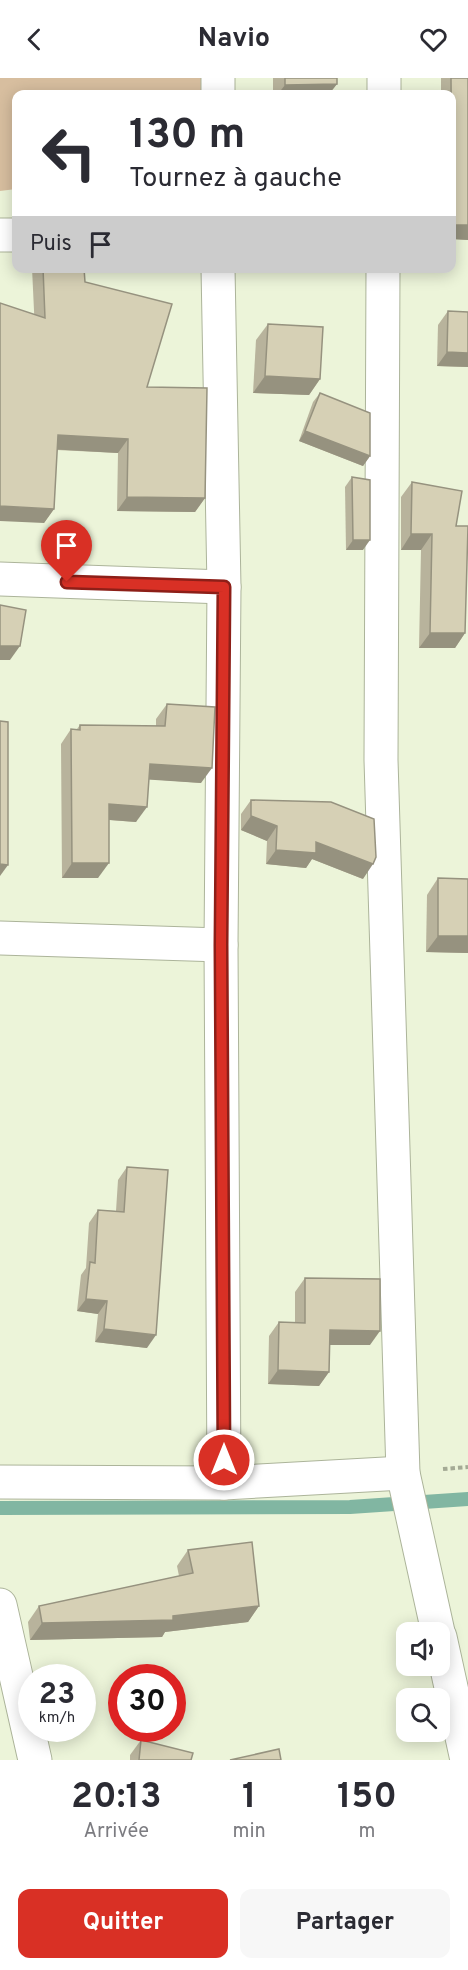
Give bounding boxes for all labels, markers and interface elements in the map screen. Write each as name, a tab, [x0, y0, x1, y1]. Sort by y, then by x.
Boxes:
text: Navio	[198, 22, 270, 56]
icon: back	[18, 23, 51, 56]
icon: heart	[417, 23, 450, 56]
text: 130 m	[129, 110, 245, 163]
icon: left	[30, 114, 108, 192]
text: Tournez à gauche	[129, 162, 342, 196]
icon: arrive	[84, 228, 117, 261]
text: Puis	[30, 231, 72, 258]
pin	[41, 520, 92, 582]
icon: arrive	[50, 529, 83, 562]
position arrow	[192, 1428, 256, 1492]
map controls	[396, 1622, 450, 1742]
button: sound	[396, 1622, 450, 1676]
speed limit sign: 30	[108, 1664, 186, 1742]
text: 23	[39, 1677, 75, 1714]
button: search	[396, 1688, 450, 1742]
text: km/h	[39, 1709, 75, 1728]
text: 20:13	[71, 1775, 161, 1821]
text: 1	[242, 1775, 256, 1821]
text: 150	[337, 1775, 397, 1821]
text: Arrivée	[83, 1819, 149, 1845]
text: min	[233, 1819, 266, 1845]
text: m	[358, 1819, 375, 1845]
button: Quitter	[18, 1889, 228, 1958]
button: Partager	[240, 1889, 450, 1958]

